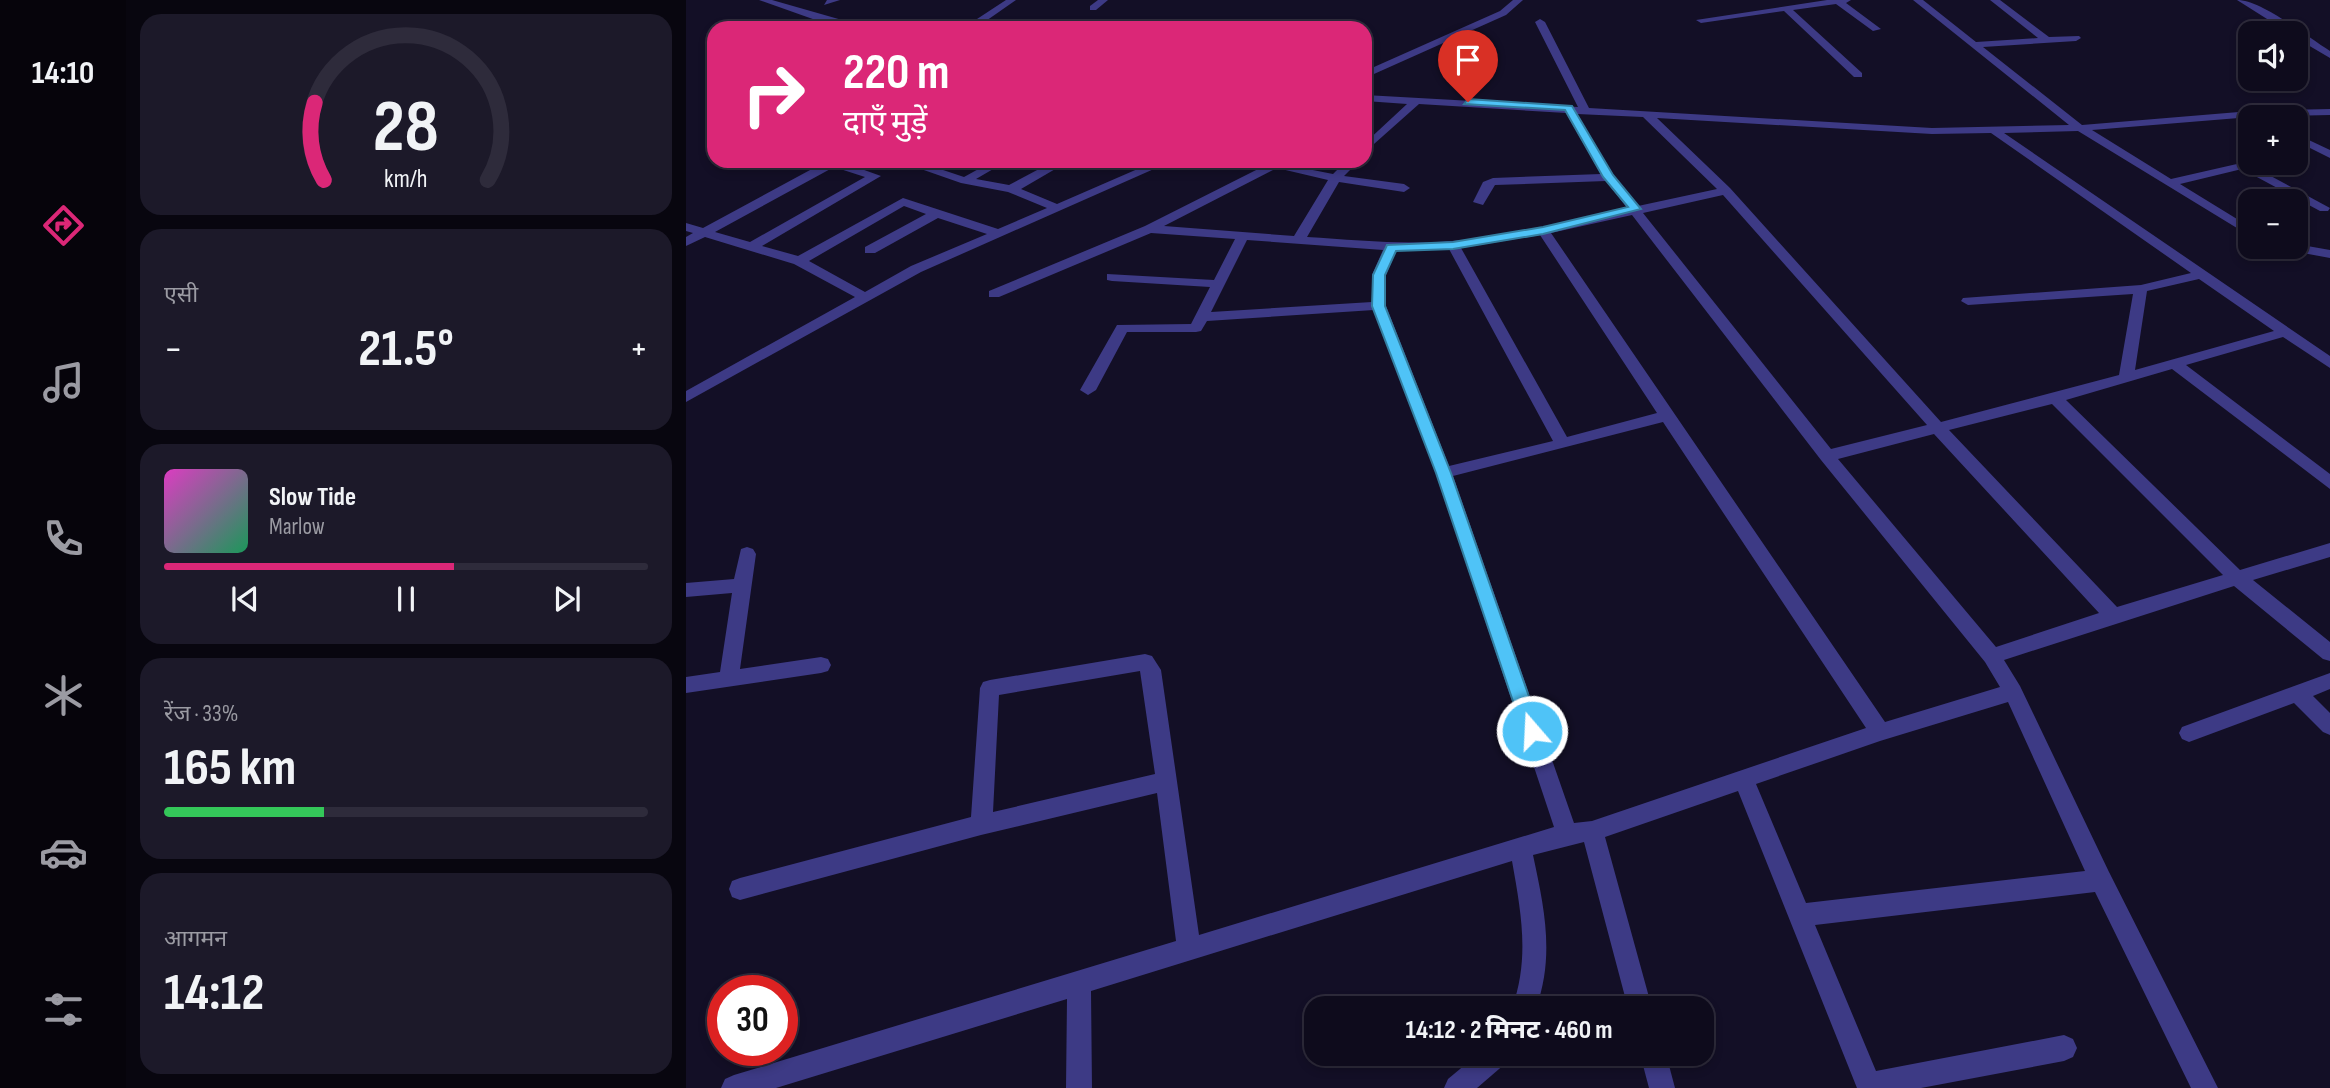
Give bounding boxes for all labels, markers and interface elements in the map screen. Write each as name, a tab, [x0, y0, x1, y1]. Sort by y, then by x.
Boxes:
map controls	[2238, 21, 2308, 259]
button: sound	[2238, 21, 2308, 91]
pin	[1438, 30, 1498, 102]
icon: arrive	[1449, 41, 1487, 79]
text: 220 m	[843, 44, 949, 103]
icon: right	[728, 49, 819, 140]
text: 14:10	[32, 54, 94, 93]
text: 28	[373, 85, 439, 173]
text: दाएँ मुड़ें	[843, 104, 927, 143]
button: +	[2238, 105, 2308, 175]
text: km/h	[384, 164, 428, 195]
button: −	[2238, 189, 2308, 259]
icon: directions	[39, 201, 88, 250]
text: एसी	[164, 281, 198, 309]
text: 21.5°	[358, 318, 454, 381]
text: −	[164, 327, 183, 372]
text: +	[629, 327, 648, 372]
icon: music	[39, 358, 88, 407]
text: Slow Tide	[269, 482, 356, 513]
text: Marlow	[269, 513, 325, 541]
icon: phone	[39, 514, 88, 563]
icon: previous	[226, 580, 264, 618]
icon: pause	[387, 580, 425, 618]
icon: next	[548, 580, 586, 618]
icon: climate	[39, 671, 88, 720]
position arrow	[1495, 694, 1569, 768]
text: रेंज · 33%	[164, 700, 238, 728]
text: 165 km	[164, 737, 296, 800]
icon: car	[39, 828, 88, 877]
text: आगमन	[164, 925, 227, 953]
text: 14:12	[164, 962, 264, 1025]
speed limit sign: 30	[707, 975, 798, 1066]
icon: filters	[39, 985, 88, 1034]
text: 14:12 · 2 मिनट · 460 m	[1406, 1015, 1612, 1046]

